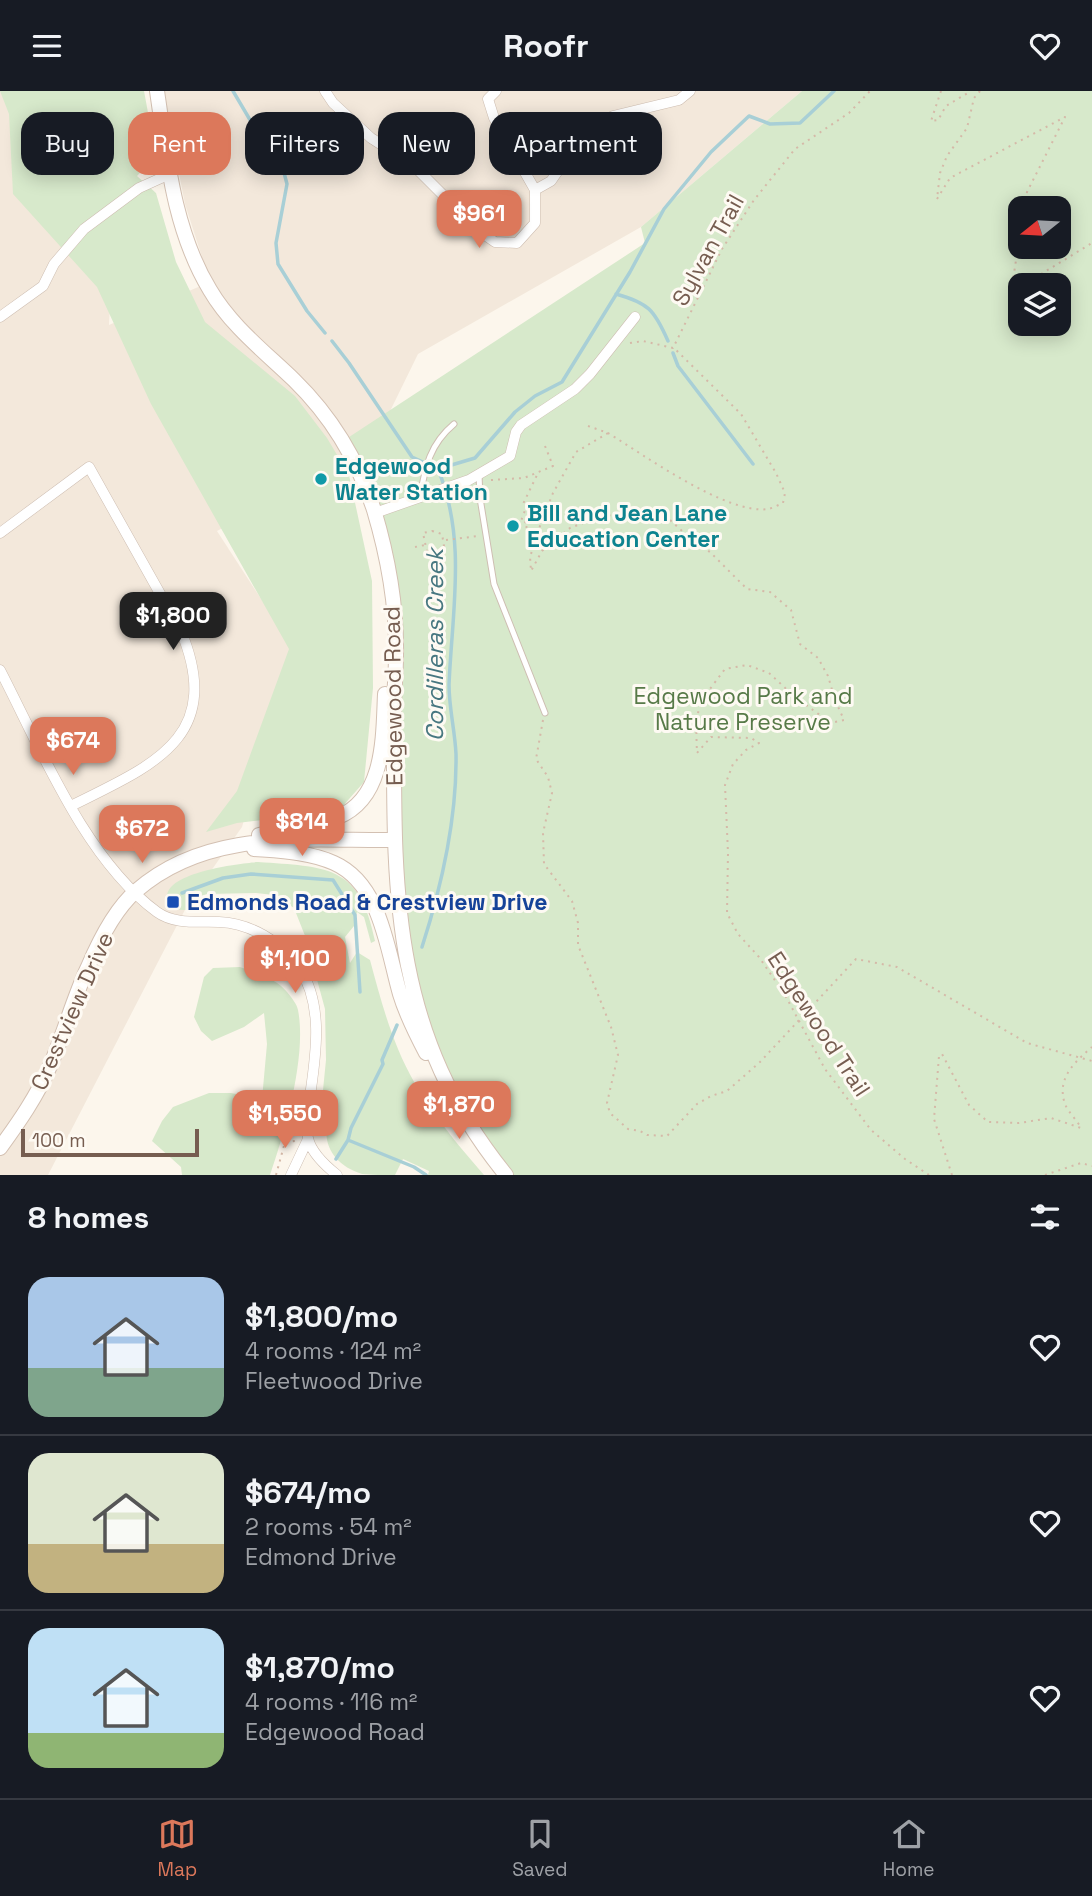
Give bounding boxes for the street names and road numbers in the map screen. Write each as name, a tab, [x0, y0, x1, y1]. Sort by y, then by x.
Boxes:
street label: Sylvan Trail	[665, 189, 751, 311]
street label: Edgewood Road	[376, 606, 410, 786]
street label: Crestview Drive	[24, 927, 120, 1095]
street label: Edgewood Trail	[761, 946, 877, 1102]

